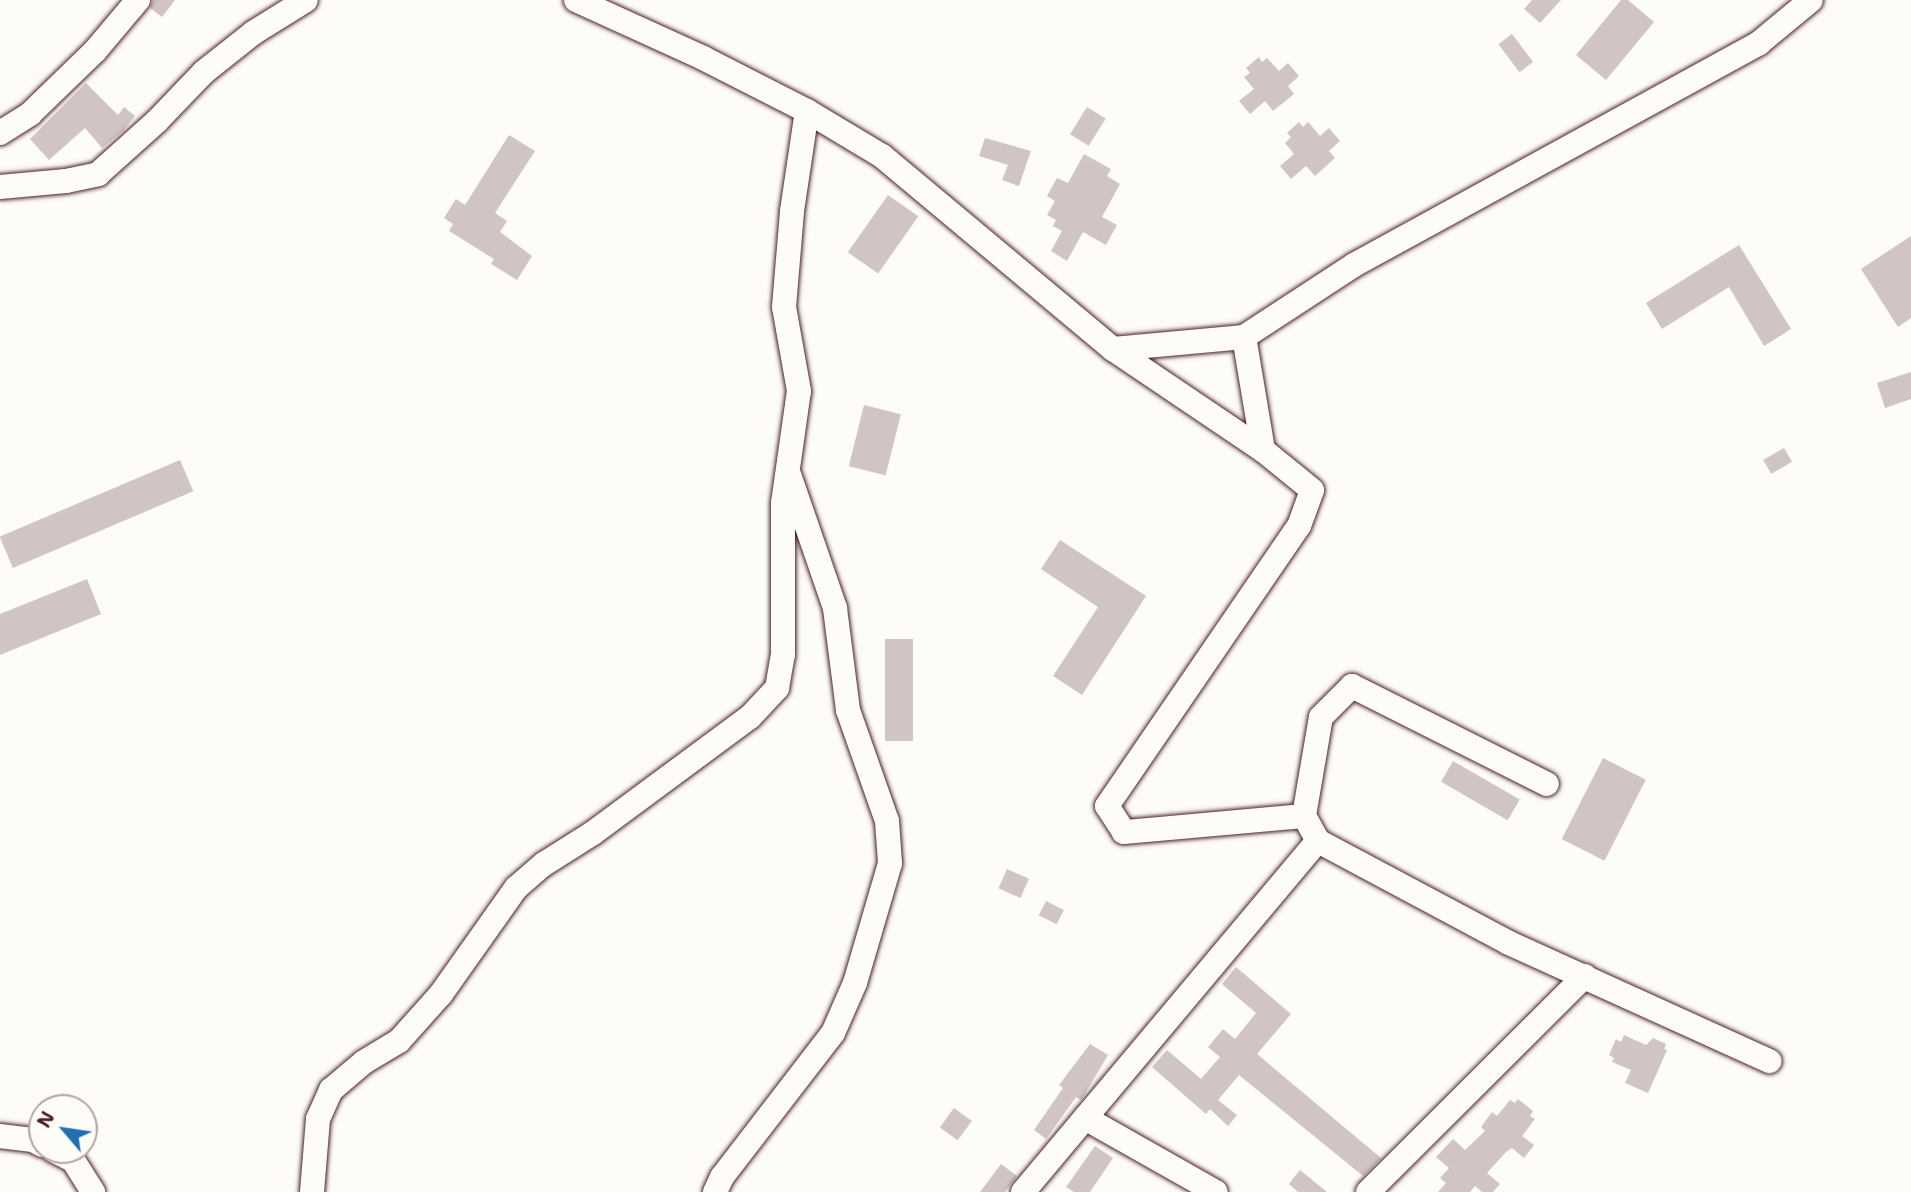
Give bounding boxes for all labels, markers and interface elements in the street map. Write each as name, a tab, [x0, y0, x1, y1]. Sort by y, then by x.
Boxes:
north arrow	[28, 1094, 98, 1164]
text: N	[31, 1107, 61, 1132]

